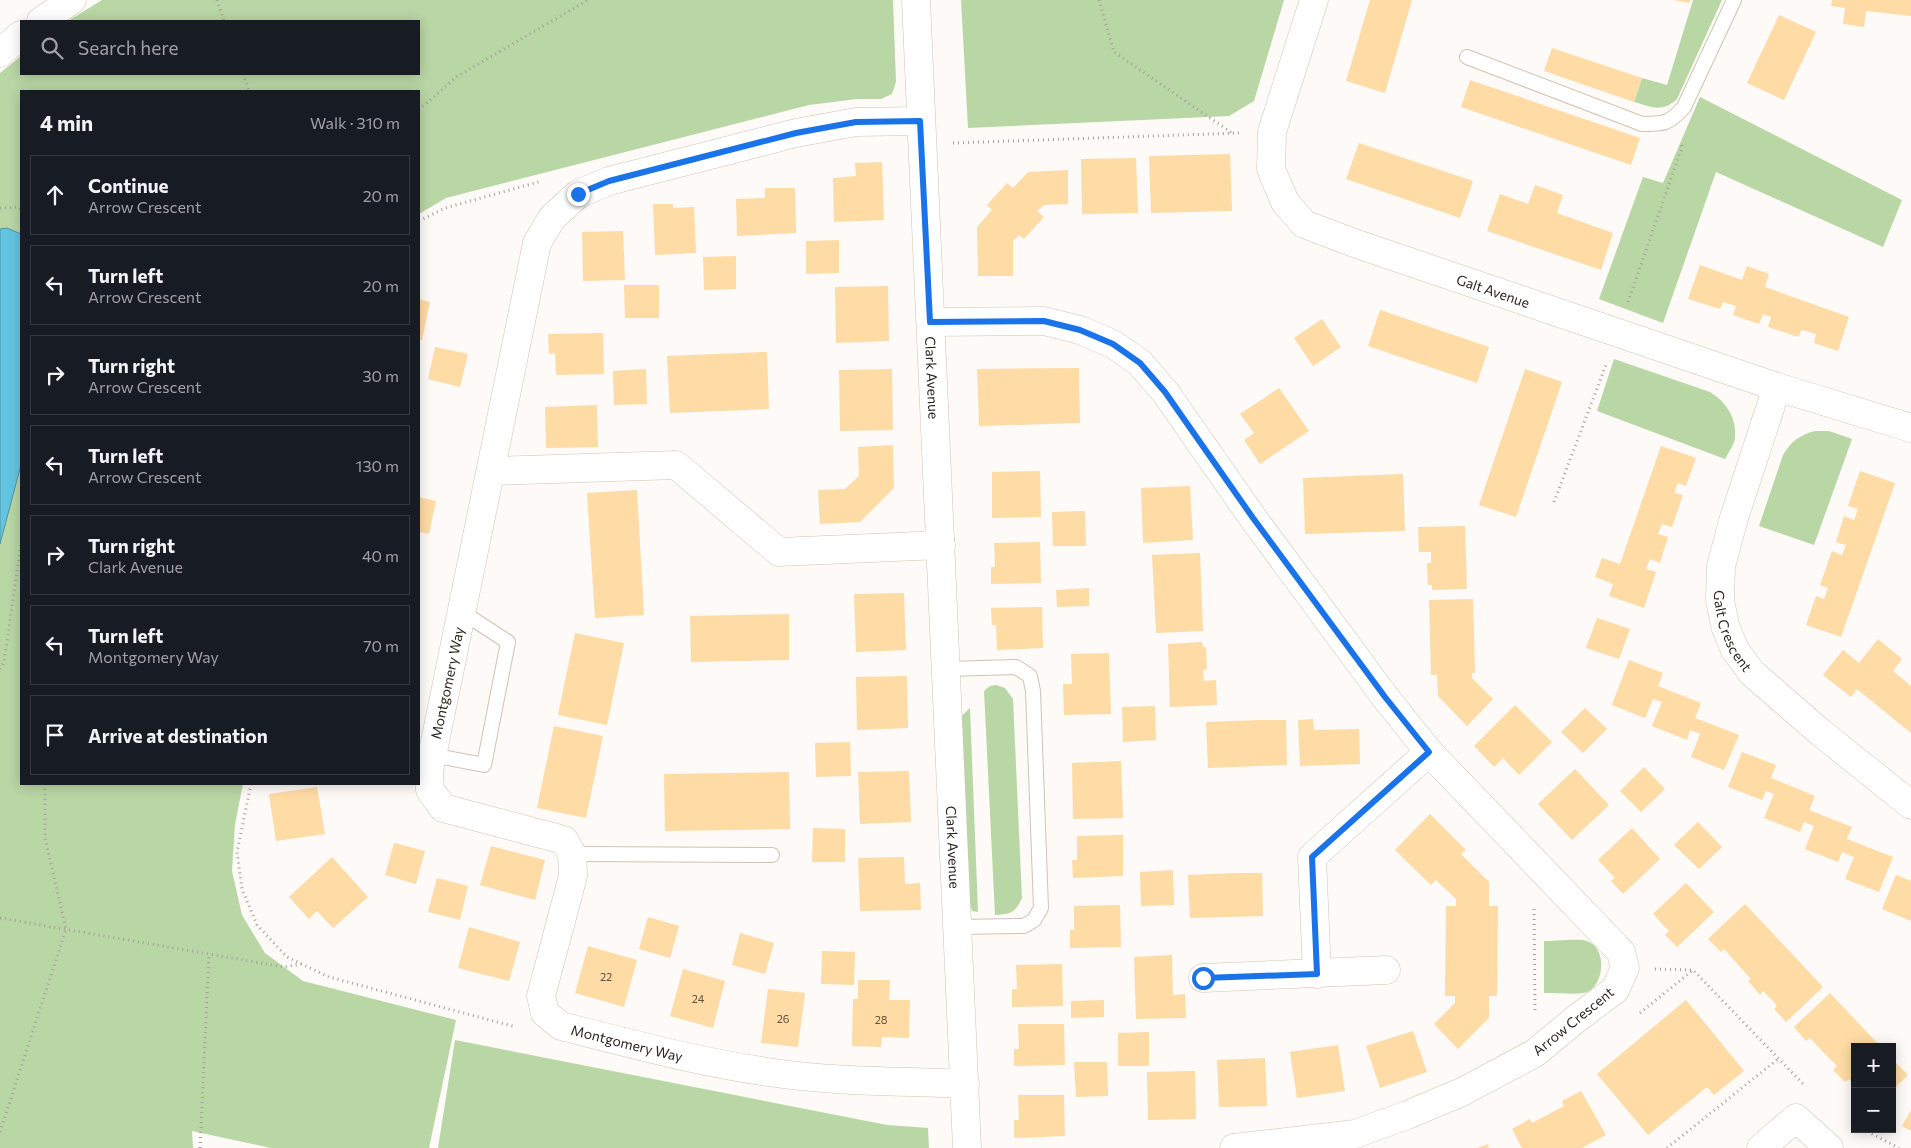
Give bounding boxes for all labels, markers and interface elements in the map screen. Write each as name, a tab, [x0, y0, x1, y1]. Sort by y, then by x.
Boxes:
search box	[20, 20, 420, 75]
icon: search	[38, 34, 66, 62]
text: Search here	[78, 36, 178, 59]
text: 4 min	[40, 110, 93, 135]
text: Walk · 310 m	[310, 113, 400, 132]
text: Continue	[88, 174, 168, 197]
icon: ahead	[41, 181, 69, 209]
route end	[567, 183, 590, 206]
text: 20 m	[363, 186, 399, 205]
text: Arrow Crescent	[88, 197, 202, 216]
text: Turn left	[88, 264, 163, 287]
street label: Galt Avenue	[1454, 270, 1532, 311]
icon: left	[41, 271, 69, 299]
text: 20 m	[363, 276, 399, 295]
text: Arrow Crescent	[88, 287, 202, 306]
street label: Clark Avenue	[922, 336, 943, 420]
text: Turn right	[88, 354, 175, 377]
icon: right	[41, 361, 69, 389]
text: 30 m	[362, 366, 399, 385]
text: Arrow Crescent	[88, 377, 202, 396]
text: Turn left	[88, 444, 163, 467]
icon: left	[41, 451, 69, 479]
text: 130 m	[356, 456, 399, 475]
text: Arrow Crescent	[88, 467, 202, 486]
text: Turn right	[88, 534, 175, 557]
icon: right	[41, 541, 69, 569]
text: 40 m	[362, 546, 399, 565]
text: Clark Avenue	[88, 557, 183, 576]
street label: Galt Crescent	[1711, 590, 1756, 675]
text: Turn left	[88, 624, 163, 647]
street label: Montgomery Way	[427, 625, 467, 741]
icon: left	[41, 631, 69, 659]
text: 70 m	[363, 636, 399, 655]
text: Montgomery Way	[88, 647, 219, 666]
icon: arrive	[41, 721, 69, 749]
text: Arrive at destination	[88, 724, 268, 747]
street label: Clark Avenue	[943, 805, 964, 889]
route start	[1192, 967, 1215, 990]
house number: 22	[600, 970, 612, 983]
street label: Arrow Crescent	[1529, 983, 1617, 1059]
house number: 24	[692, 992, 705, 1005]
house number: 26	[777, 1012, 790, 1025]
house number: 28	[875, 1013, 888, 1026]
street label: Montgomery Way	[569, 1020, 684, 1064]
map controls	[1851, 1043, 1896, 1133]
button: +	[1851, 1043, 1896, 1088]
button: −	[1851, 1088, 1896, 1133]

